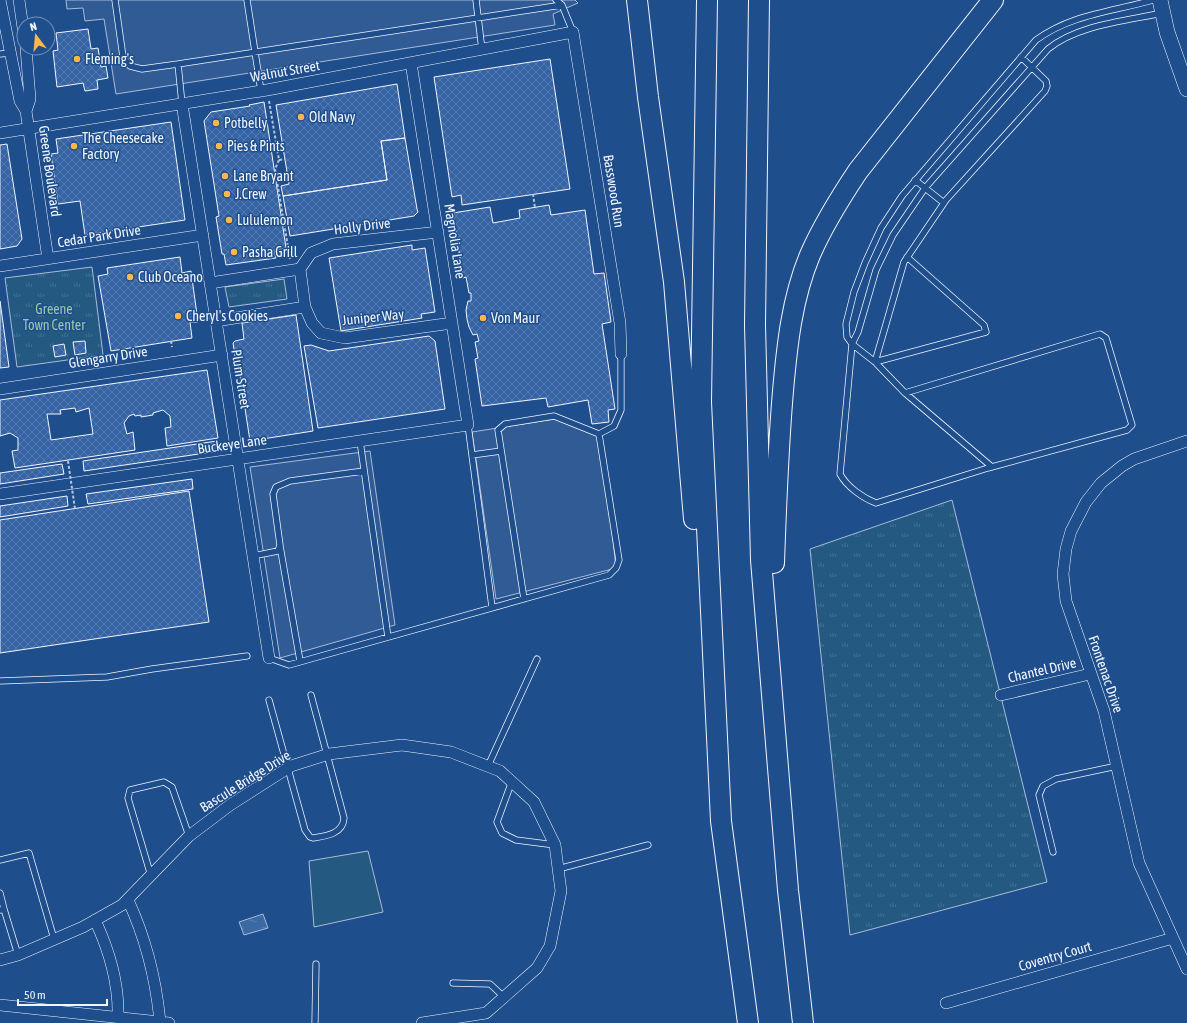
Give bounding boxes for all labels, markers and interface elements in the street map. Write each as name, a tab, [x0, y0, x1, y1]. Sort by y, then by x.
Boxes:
north arrow	[16, 16, 56, 56]
text: N	[28, 20, 38, 33]
place label: Fleming's	[85, 51, 134, 67]
marker: Fleming's	[72, 54, 82, 64]
street label: Walnut Street	[249, 57, 321, 85]
place label: Old Navy	[309, 109, 356, 125]
marker: Old Navy	[296, 112, 306, 122]
place label: Potbelly	[224, 115, 268, 131]
marker: Potbelly	[211, 118, 221, 128]
street label: Greene Boulevard	[36, 124, 64, 218]
place label: The Cheesecake Factory	[82, 130, 164, 162]
place label: Pies & Pints	[227, 138, 285, 154]
marker: The Cheesecake Factory	[69, 141, 79, 151]
marker: Pies & Pints	[214, 141, 224, 151]
street label: Basswood Run	[600, 153, 628, 229]
place label: Lane Bryant	[233, 168, 294, 184]
marker: Lane Bryant	[220, 171, 230, 181]
place label: J.Crew	[235, 186, 267, 202]
marker: J.Crew	[222, 189, 232, 199]
street label: Magnolia Lane	[441, 202, 469, 280]
place label: Lululemon	[237, 212, 293, 228]
marker: Lululemon	[224, 215, 234, 225]
street label: Holly Drive	[333, 215, 391, 237]
street label: Cedar Park Drive	[56, 222, 142, 250]
place label: Pasha Grill	[242, 244, 298, 260]
marker: Pasha Grill	[229, 247, 239, 257]
place label: Club Oceano	[138, 269, 203, 285]
marker: Club Oceano	[125, 272, 135, 282]
park label: Greene Town Center	[23, 301, 86, 333]
street label: Juniper Way	[341, 306, 405, 328]
place label: Cheryl's Cookies	[186, 308, 268, 324]
place label: Von Maur	[491, 310, 540, 326]
marker: Cheryl's Cookies	[173, 311, 183, 321]
marker: Von Maur	[478, 313, 488, 323]
street label: Glengarry Drive	[67, 343, 149, 371]
street label: Plum Street	[228, 348, 254, 410]
street label: Buckeye Lane	[196, 431, 268, 457]
street label: Frontenac Drive	[1085, 633, 1127, 715]
street label: Chantel Drive	[1006, 654, 1078, 686]
street label: Bascule Bridge Drive	[197, 747, 293, 815]
street label: Coventry Court	[1017, 938, 1093, 974]
scale bar	[18, 981, 107, 1007]
text: 50 m	[24, 988, 46, 1002]

